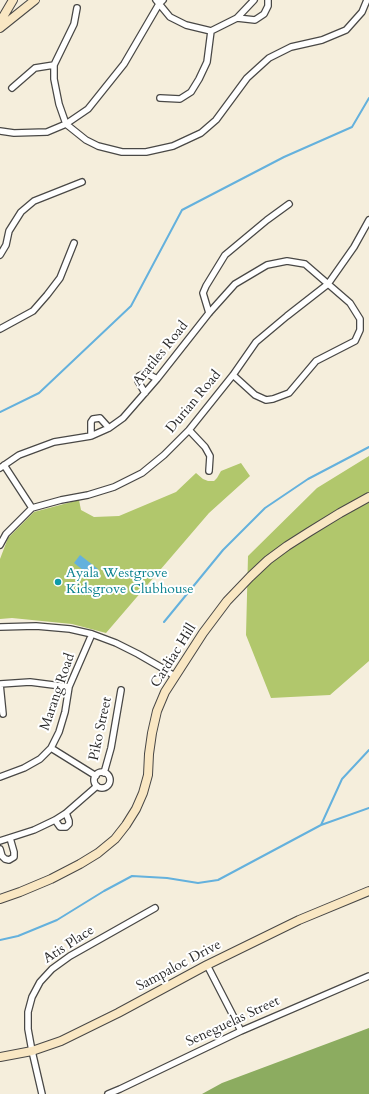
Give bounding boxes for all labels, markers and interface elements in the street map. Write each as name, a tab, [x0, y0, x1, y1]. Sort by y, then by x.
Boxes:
street label: Aratiles Road	[130, 318, 192, 390]
street label: Durian Road	[163, 367, 225, 437]
place label: Ayala Westgrove Kidsgrove Clubhouse	[66, 566, 194, 598]
marker: Ayala Westgrove Kidsgrove Clubhouse	[53, 577, 63, 587]
street label: Cardiac Hill	[148, 621, 200, 691]
street label: Marang Road	[37, 651, 79, 733]
street label: Piko Street	[86, 696, 116, 762]
street label: Atis Place	[40, 922, 98, 968]
street label: Sampaloc Drive	[134, 937, 224, 995]
street label: Seneguelas Street	[184, 993, 282, 1051]

